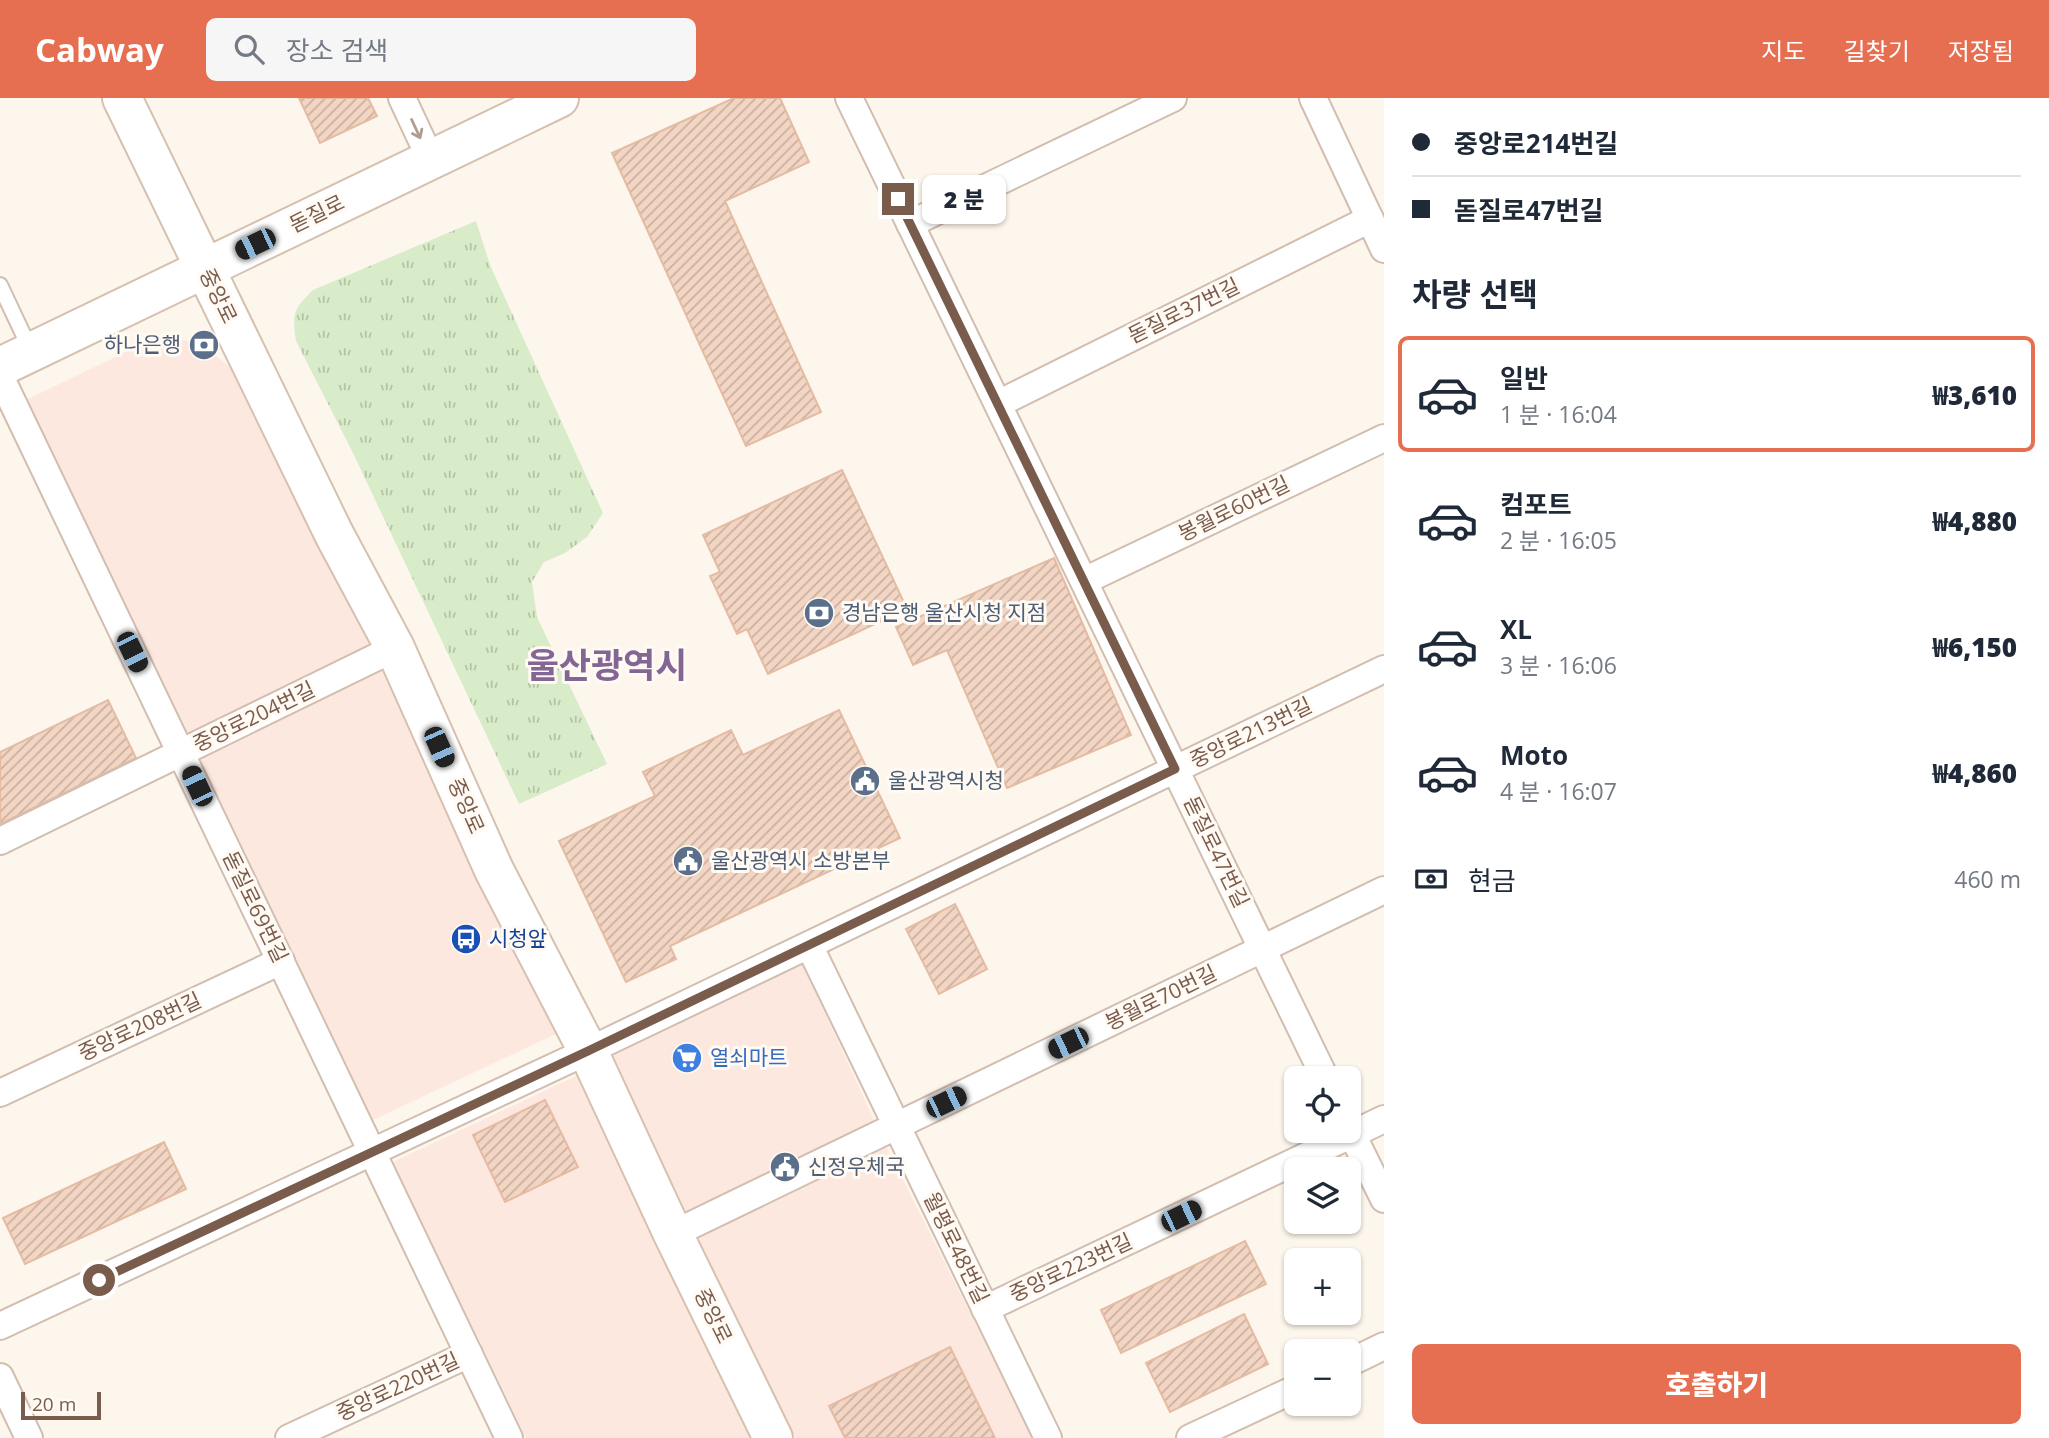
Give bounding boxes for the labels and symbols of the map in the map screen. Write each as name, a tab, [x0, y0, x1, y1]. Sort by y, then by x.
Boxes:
one-way arrow	[410, 118, 423, 139]
callout: 2 분	[922, 174, 1006, 224]
route end	[882, 183, 914, 215]
street label: 돋질로	[284, 188, 349, 238]
car	[232, 225, 279, 263]
street label: 중앙로	[194, 263, 244, 328]
street label: 돋질로37번길	[1123, 271, 1244, 349]
bank icon: 하나은행	[187, 328, 221, 362]
place label: 하나은행	[104, 330, 181, 358]
street label: 봉월로60번길	[1173, 469, 1294, 547]
bank icon: 경남은행 울산시청 지점	[802, 596, 836, 630]
place label: 경남은행 울산시청 지점	[842, 598, 1046, 626]
car	[114, 629, 151, 675]
district label: 울산광역시	[526, 641, 688, 688]
street label: 중앙로204번길	[188, 674, 319, 758]
street label: 중앙로213번길	[1185, 690, 1316, 774]
car	[421, 724, 458, 770]
car	[179, 763, 216, 809]
public building icon: 울산광역시청	[848, 764, 882, 798]
place label: 울산광역시청	[888, 766, 1004, 794]
street label: 중앙로	[442, 773, 491, 838]
street label: 돋질로47번길	[1178, 791, 1256, 912]
public building icon: 울산광역시 소방본부	[671, 844, 705, 878]
street label: 돋질로69번길	[217, 846, 295, 967]
place label: 울산광역시 소방본부	[711, 846, 890, 874]
bus stop icon: 시청앞	[449, 922, 483, 956]
place label: 시청앞	[489, 924, 547, 952]
street label: 봉월로70번길	[1100, 958, 1221, 1036]
street label: 중앙로208번길	[74, 985, 206, 1067]
car	[1045, 1024, 1092, 1062]
supermarket icon: 열쇠마트	[670, 1041, 704, 1075]
place label: 열쇠마트	[710, 1043, 787, 1071]
car	[923, 1083, 970, 1121]
public building icon: 신정우체국	[768, 1150, 802, 1184]
place label: 신정우체국	[808, 1152, 905, 1180]
street label: 월평로48번길	[918, 1187, 996, 1308]
car	[1158, 1197, 1205, 1235]
street label: 중앙로223번길	[1005, 1226, 1137, 1308]
route start	[83, 1264, 115, 1296]
street label: 중앙로	[689, 1283, 739, 1348]
street label: 중앙로220번길	[332, 1345, 464, 1427]
scale bar	[21, 1389, 102, 1421]

